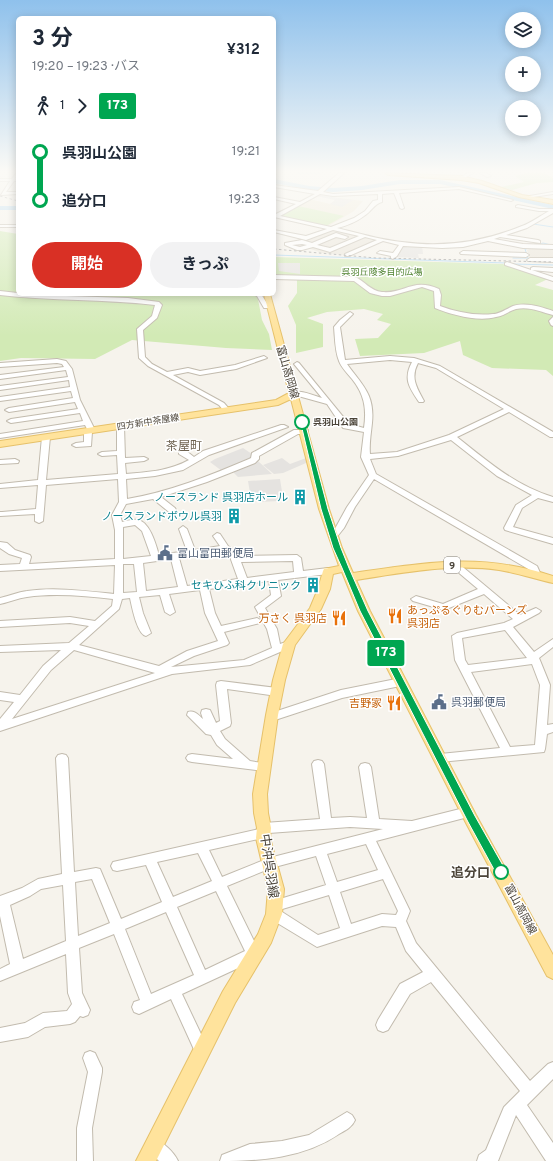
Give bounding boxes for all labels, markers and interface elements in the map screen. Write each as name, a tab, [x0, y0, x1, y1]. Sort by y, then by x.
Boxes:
map controls	[505, 12, 541, 136]
button: layers	[505, 12, 541, 48]
text: 3 分	[32, 26, 73, 53]
text: ¥312	[227, 41, 260, 60]
button: +	[505, 56, 541, 92]
text: 19:20 – 19:23 · バス	[32, 59, 140, 75]
icon: walk	[32, 95, 54, 117]
icon: forward	[71, 95, 93, 117]
text: 173	[107, 97, 128, 114]
text: 1	[60, 98, 65, 114]
button: −	[505, 100, 541, 136]
text: 19:21	[232, 144, 260, 160]
text: 呉羽山公園	[62, 145, 137, 164]
text: 19:23	[229, 192, 260, 208]
text: 追分口	[62, 193, 107, 212]
button: 開始	[32, 242, 142, 288]
button: きっぷ	[150, 242, 260, 288]
park label: 呉羽丘陵多目的広場	[341, 267, 423, 278]
street label: 富山高岡線	[273, 344, 301, 401]
street label: 四方新中茶屋線	[116, 412, 181, 433]
marker: 呉羽山公園	[294, 414, 310, 430]
place label: 呉羽山公園	[313, 417, 358, 428]
district label: 茶屋町	[166, 439, 202, 455]
building icon: ノースランド 呉羽店ホール	[291, 488, 309, 506]
place label: ノースランド 呉羽店ホール	[154, 491, 288, 505]
building icon: ノースランドボウル呉羽	[225, 507, 243, 525]
place label: ノースランドボウル呉羽	[102, 510, 222, 524]
public building icon: 富山富田郵便局	[156, 544, 174, 562]
place label: 富山富田郵便局	[177, 547, 254, 561]
road number: 9	[444, 557, 460, 573]
building icon: セキひふ科クリニック	[304, 576, 322, 594]
place label: セキひふ科クリニック	[191, 579, 301, 593]
place label: あっぷるぐりむバーンズ 呉羽店	[407, 604, 527, 631]
restaurant icon: あっぷるぐりむバーンズ 呉羽店	[386, 607, 404, 625]
restaurant icon: 万さく 呉羽店	[330, 609, 348, 627]
place label: 万さく 呉羽店	[258, 612, 327, 626]
line badge: 173	[363, 640, 409, 666]
text: 173	[375, 644, 397, 661]
public building icon: 呉羽郵便局	[430, 693, 448, 711]
restaurant icon: 吉野家	[385, 694, 403, 712]
place label: 呉羽郵便局	[451, 696, 506, 710]
place label: 吉野家	[349, 697, 382, 711]
street label: 中沖呉羽線	[256, 833, 281, 900]
marker: 追分口	[493, 864, 509, 880]
place label: 追分口	[451, 865, 490, 882]
street label: 富山高岡線	[501, 882, 539, 937]

